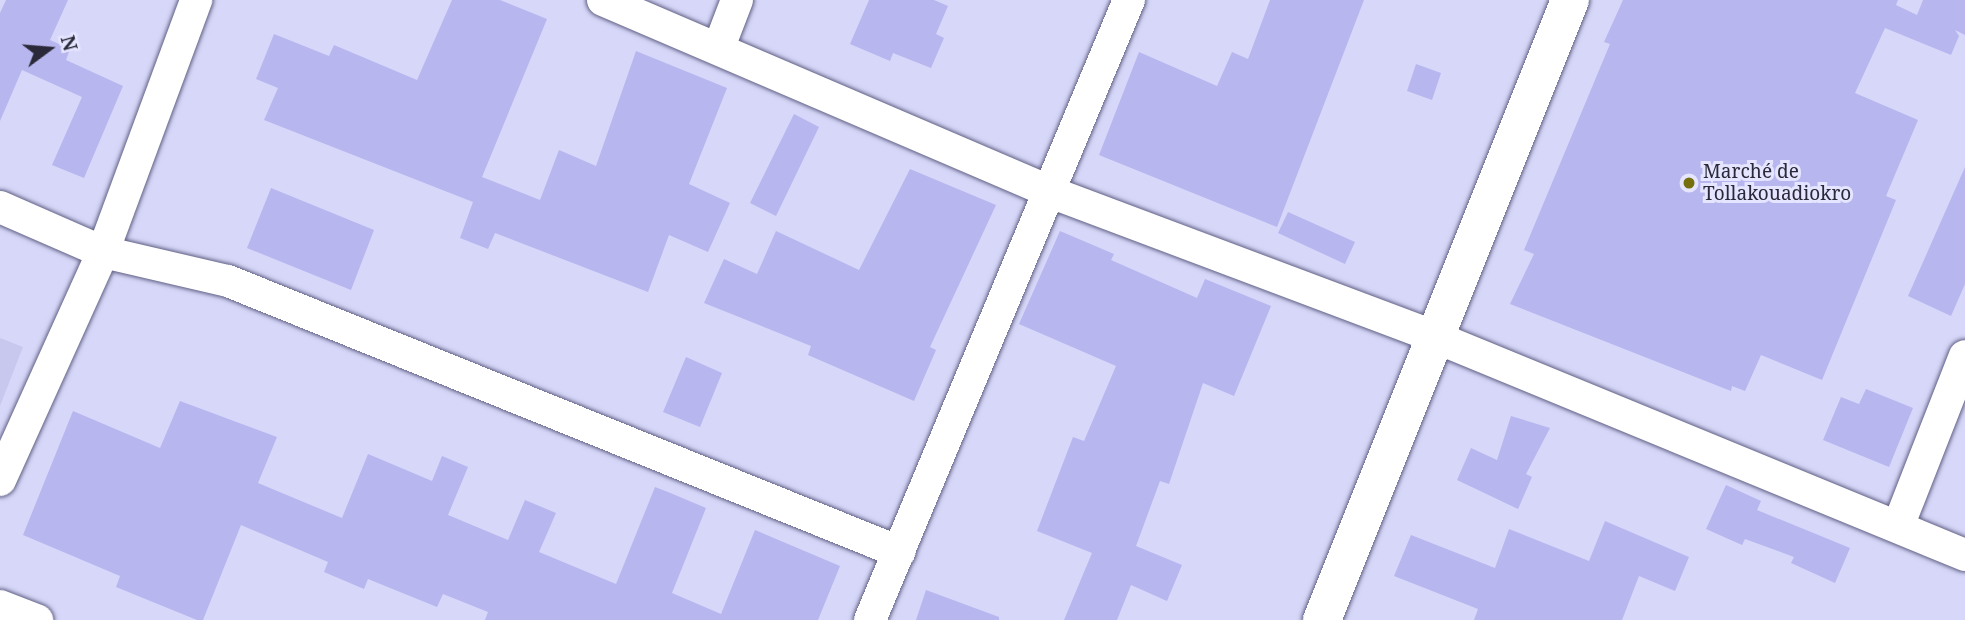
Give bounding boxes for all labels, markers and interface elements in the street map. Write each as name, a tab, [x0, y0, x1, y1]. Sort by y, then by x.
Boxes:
north arrow	[14, 14, 84, 84]
text: N	[55, 32, 84, 54]
place label: Marché de Tollakouadiokro	[1703, 161, 1851, 205]
marker: Marché de Tollakouadiokro	[1681, 175, 1697, 191]

